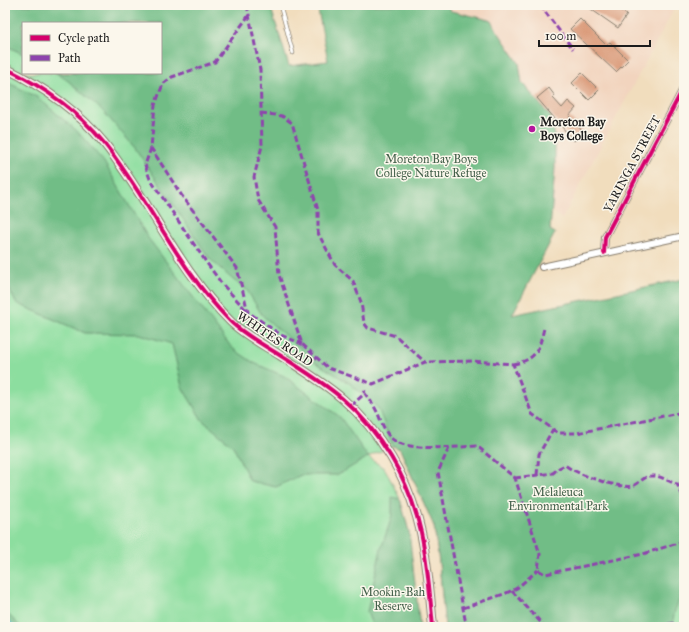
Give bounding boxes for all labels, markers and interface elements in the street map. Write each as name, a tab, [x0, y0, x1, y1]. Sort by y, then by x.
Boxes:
legend	[22, 22, 162, 74]
scale bar	[539, 22, 650, 48]
text: 100 m	[545, 29, 576, 43]
text: Cycle path	[58, 31, 110, 45]
text: Path	[58, 51, 81, 65]
street label: YARINGA STREET	[601, 113, 663, 215]
place label: Moreton Bay Boys College	[540, 115, 607, 144]
marker: Moreton Bay Boys College	[527, 124, 537, 134]
park label: Moreton Bay Boys College Nature Refuge	[376, 152, 486, 181]
street label: WHITES ROAD	[235, 309, 315, 369]
park label: Melaleuca Environmental Park	[508, 485, 608, 513]
park label: Mookin-Bah Reserve	[361, 585, 426, 613]

